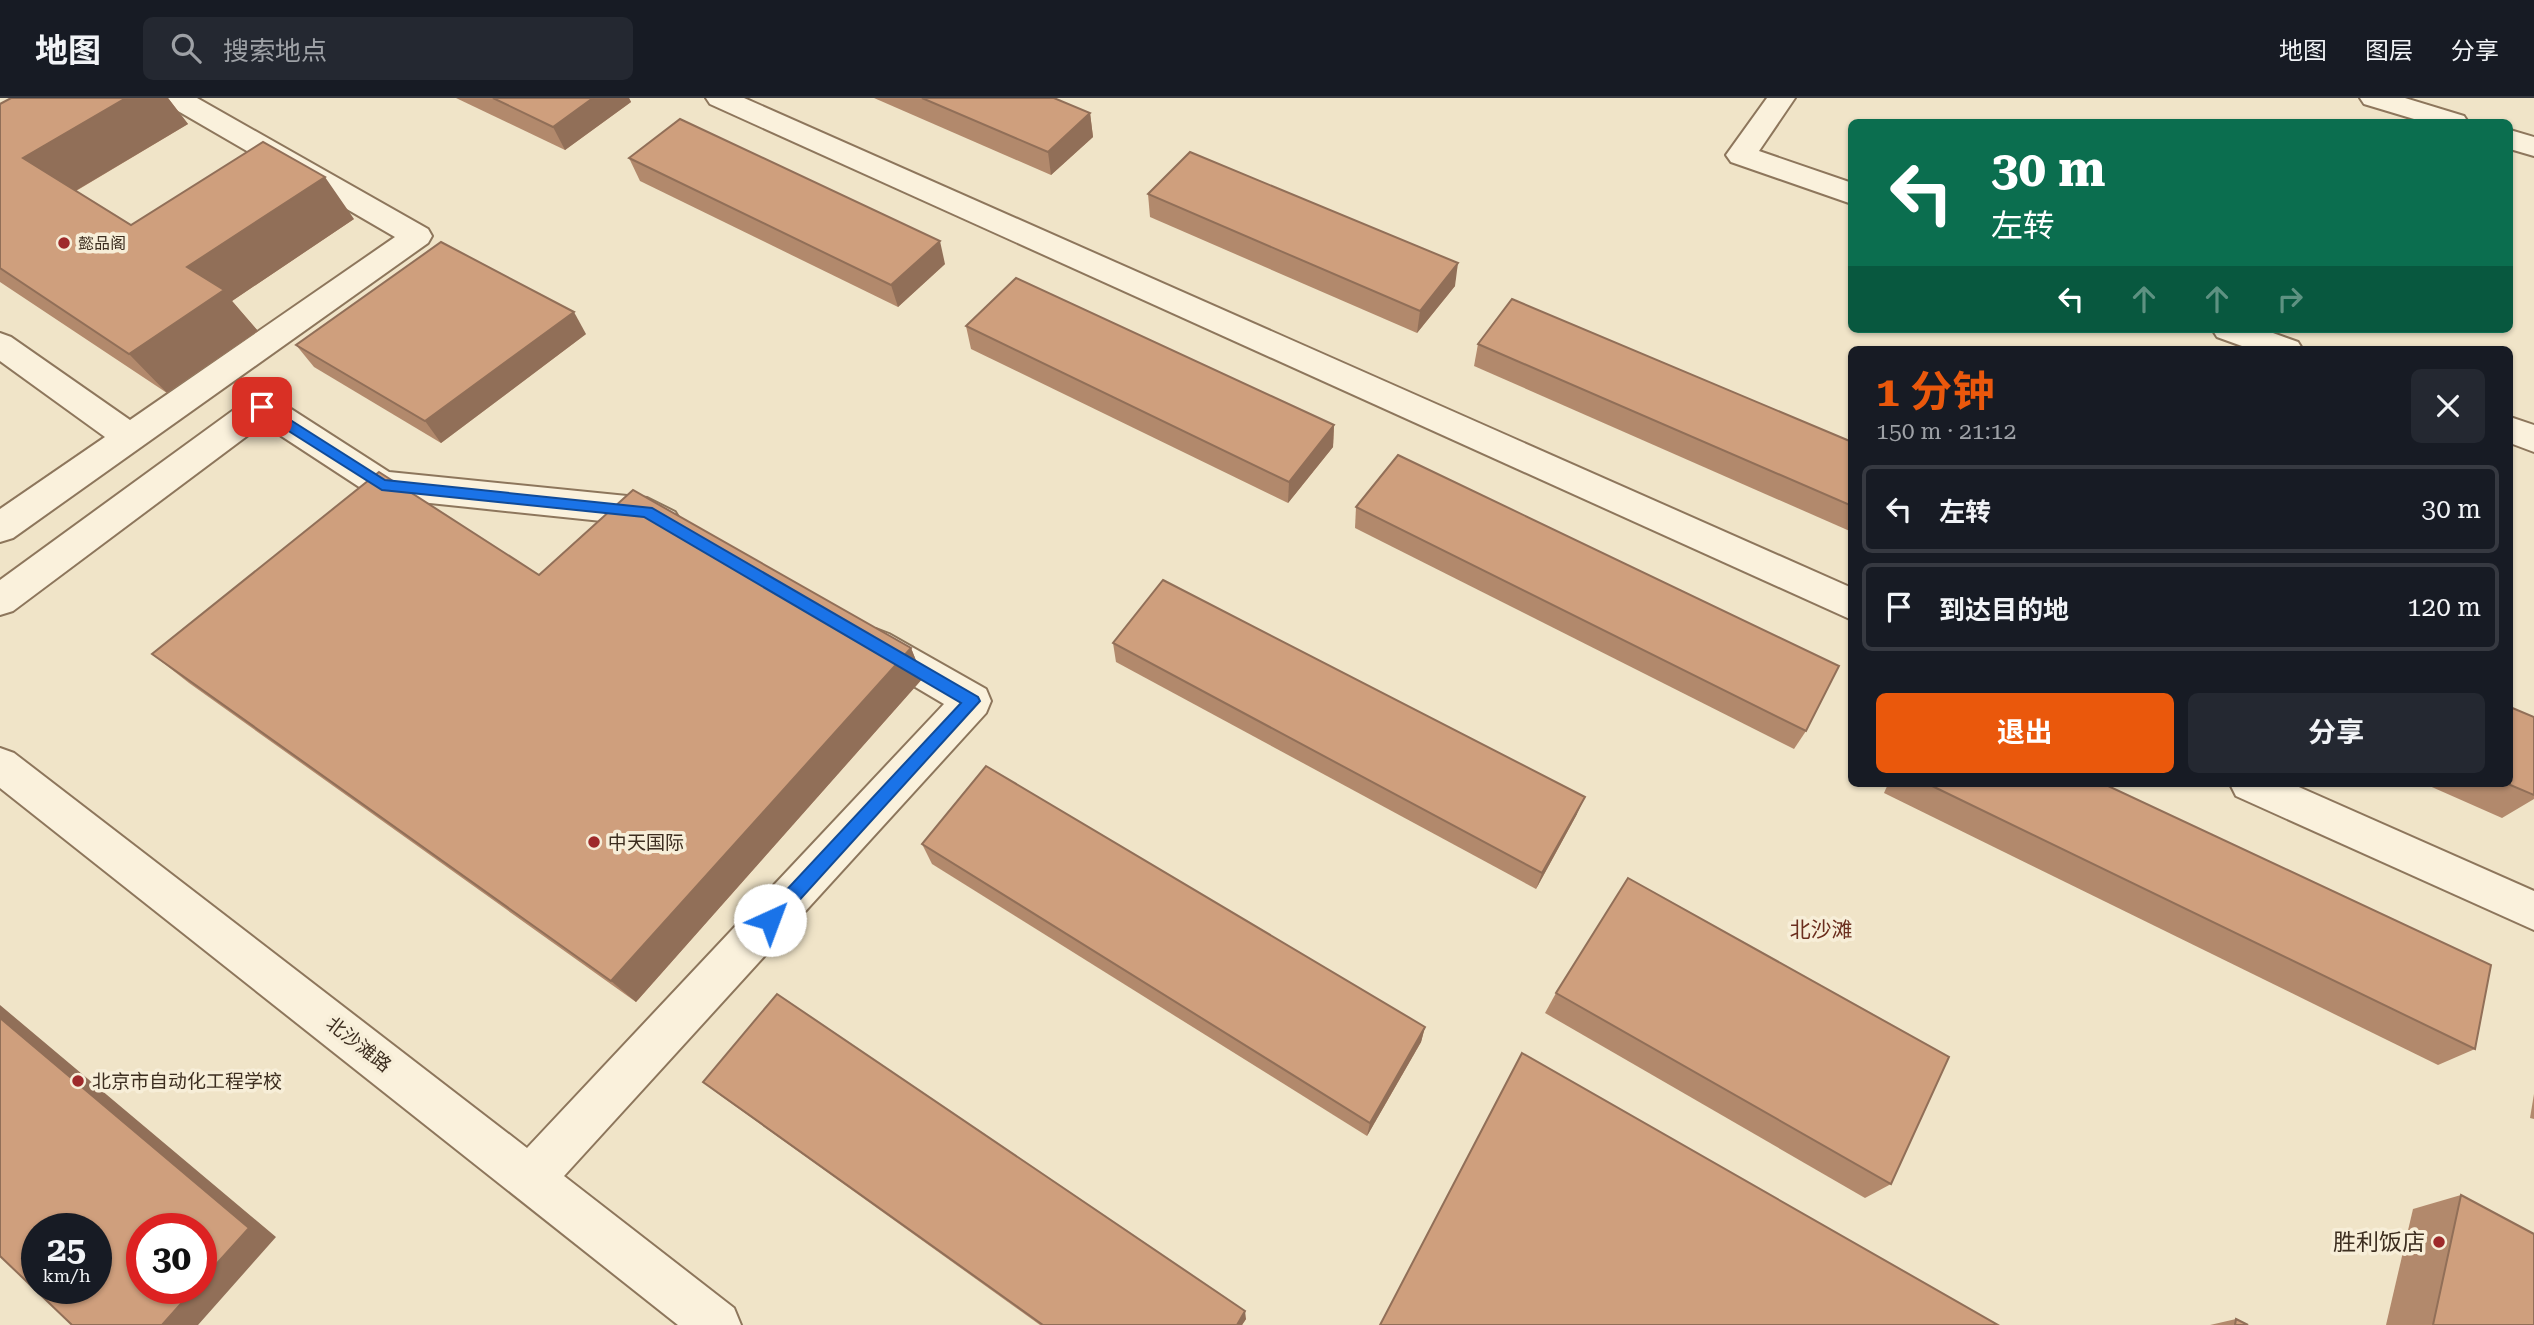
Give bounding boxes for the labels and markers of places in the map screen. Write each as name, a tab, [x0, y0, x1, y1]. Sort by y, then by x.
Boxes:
place label: 懿品阁	[78, 234, 126, 253]
marker: 懿品阁	[56, 235, 72, 251]
pin	[232, 377, 292, 437]
place label: 中天国际	[608, 831, 684, 854]
marker: 中天国际	[586, 834, 602, 850]
place label: 北京市自动化工程学校	[92, 1070, 282, 1093]
marker: 北京市自动化工程学校	[70, 1073, 86, 1089]
place label: 胜利饭店	[2333, 1229, 2425, 1256]
marker: 胜利饭店	[2431, 1234, 2447, 1250]

